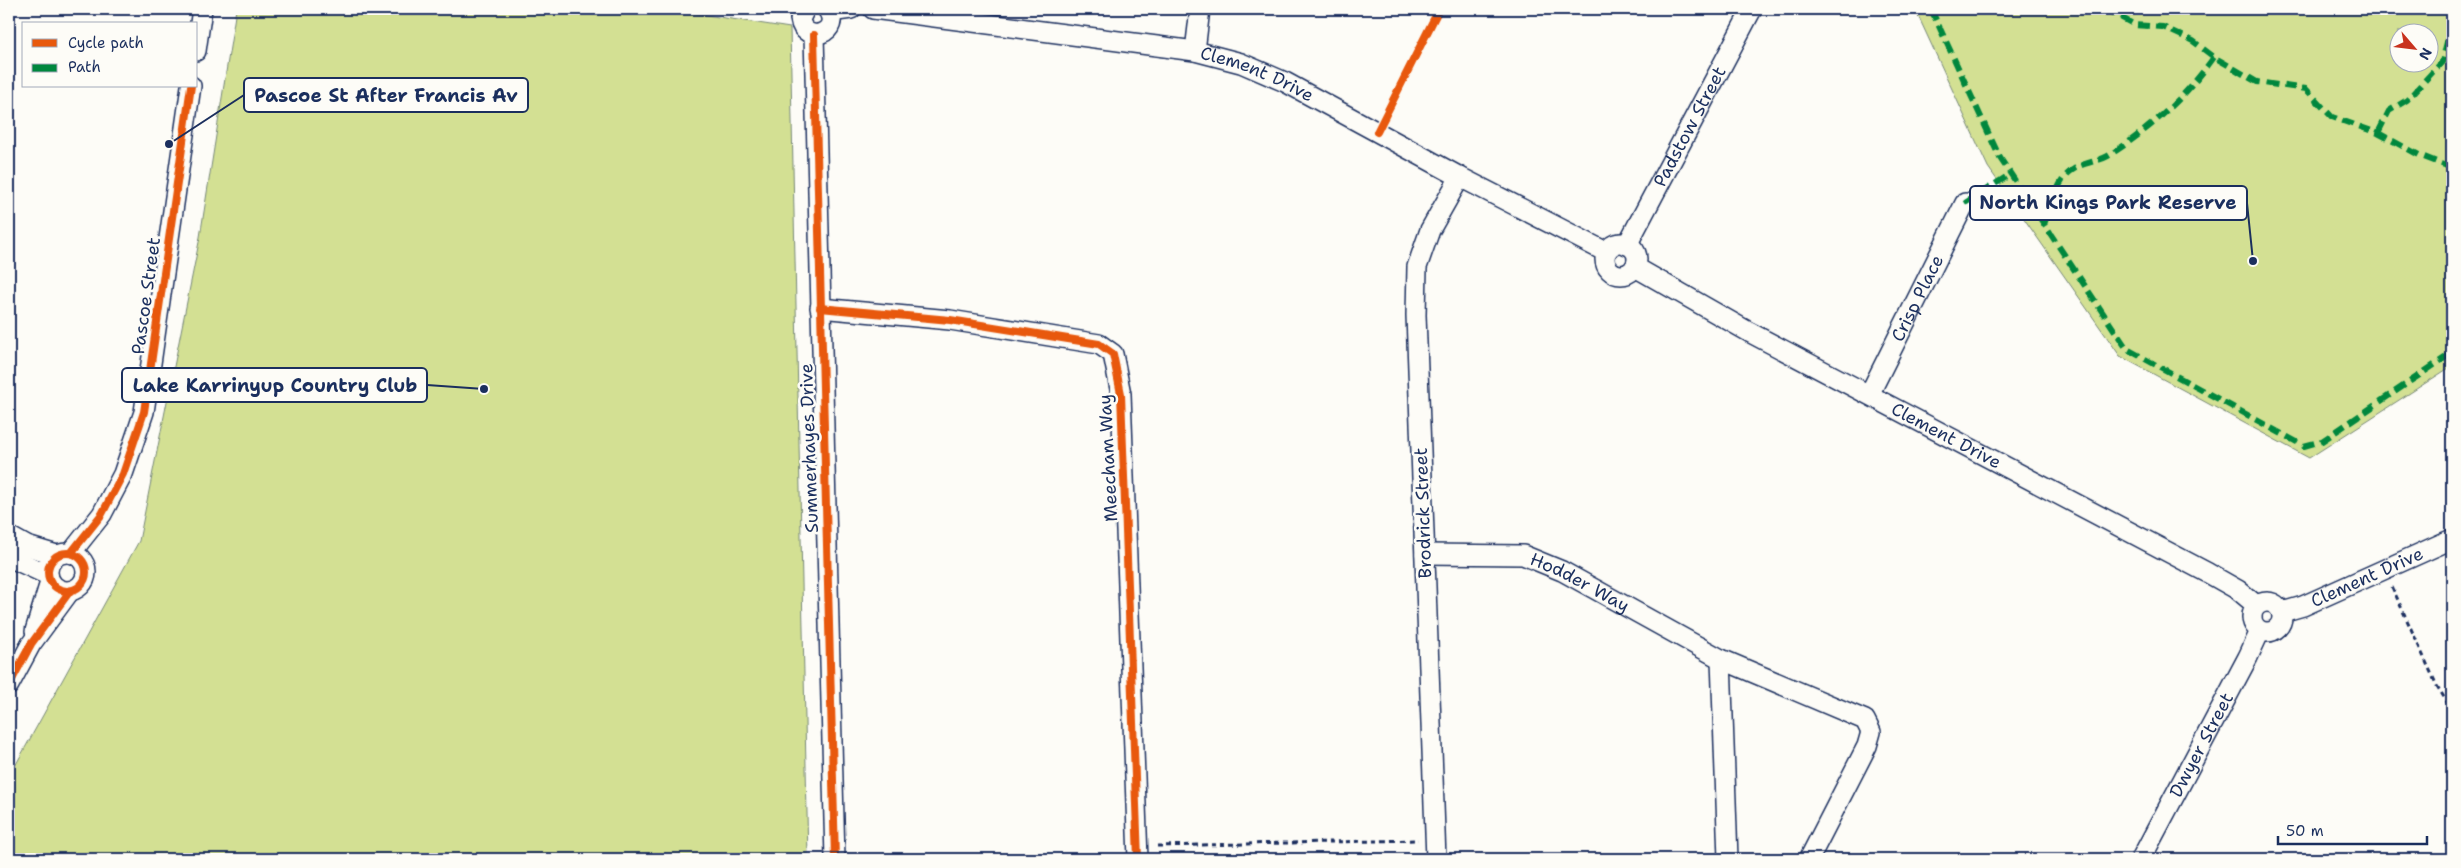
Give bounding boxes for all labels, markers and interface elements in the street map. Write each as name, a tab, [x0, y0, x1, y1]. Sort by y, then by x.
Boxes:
legend	[22, 22, 198, 88]
north arrow	[2388, 22, 2438, 72]
text: Cycle path	[68, 33, 144, 53]
street label: Clement Drive	[1198, 41, 1318, 107]
text: N	[2415, 45, 2436, 63]
text: Path	[68, 57, 101, 77]
street label: Padstow Street	[1648, 62, 1732, 191]
callout: Pascoe St After Francis Av	[244, 78, 528, 112]
text: Pascoe St After Francis Av	[254, 83, 518, 108]
callout: North Kings Park Reserve	[1970, 186, 2247, 220]
text: North Kings Park Reserve	[1979, 190, 2237, 215]
street label: Pascoe Street	[126, 236, 166, 356]
street label: Crisp Place	[1886, 251, 1949, 346]
street label: Summerhayes Drive	[794, 363, 824, 533]
callout: Lake Karrinyup Country Club	[122, 368, 427, 402]
text: Lake Karrinyup Country Club	[133, 373, 417, 398]
street label: Meecham Way	[1093, 394, 1123, 522]
street label: Clement Drive	[1887, 397, 2005, 474]
street label: Brodrick Street	[1409, 447, 1437, 579]
street label: Clement Drive	[2307, 541, 2427, 613]
street label: Hodder Way	[1526, 547, 1634, 618]
street label: Dwyer Street	[2164, 688, 2239, 802]
scale bar	[2278, 813, 2427, 845]
text: 50 m	[2286, 821, 2324, 841]

